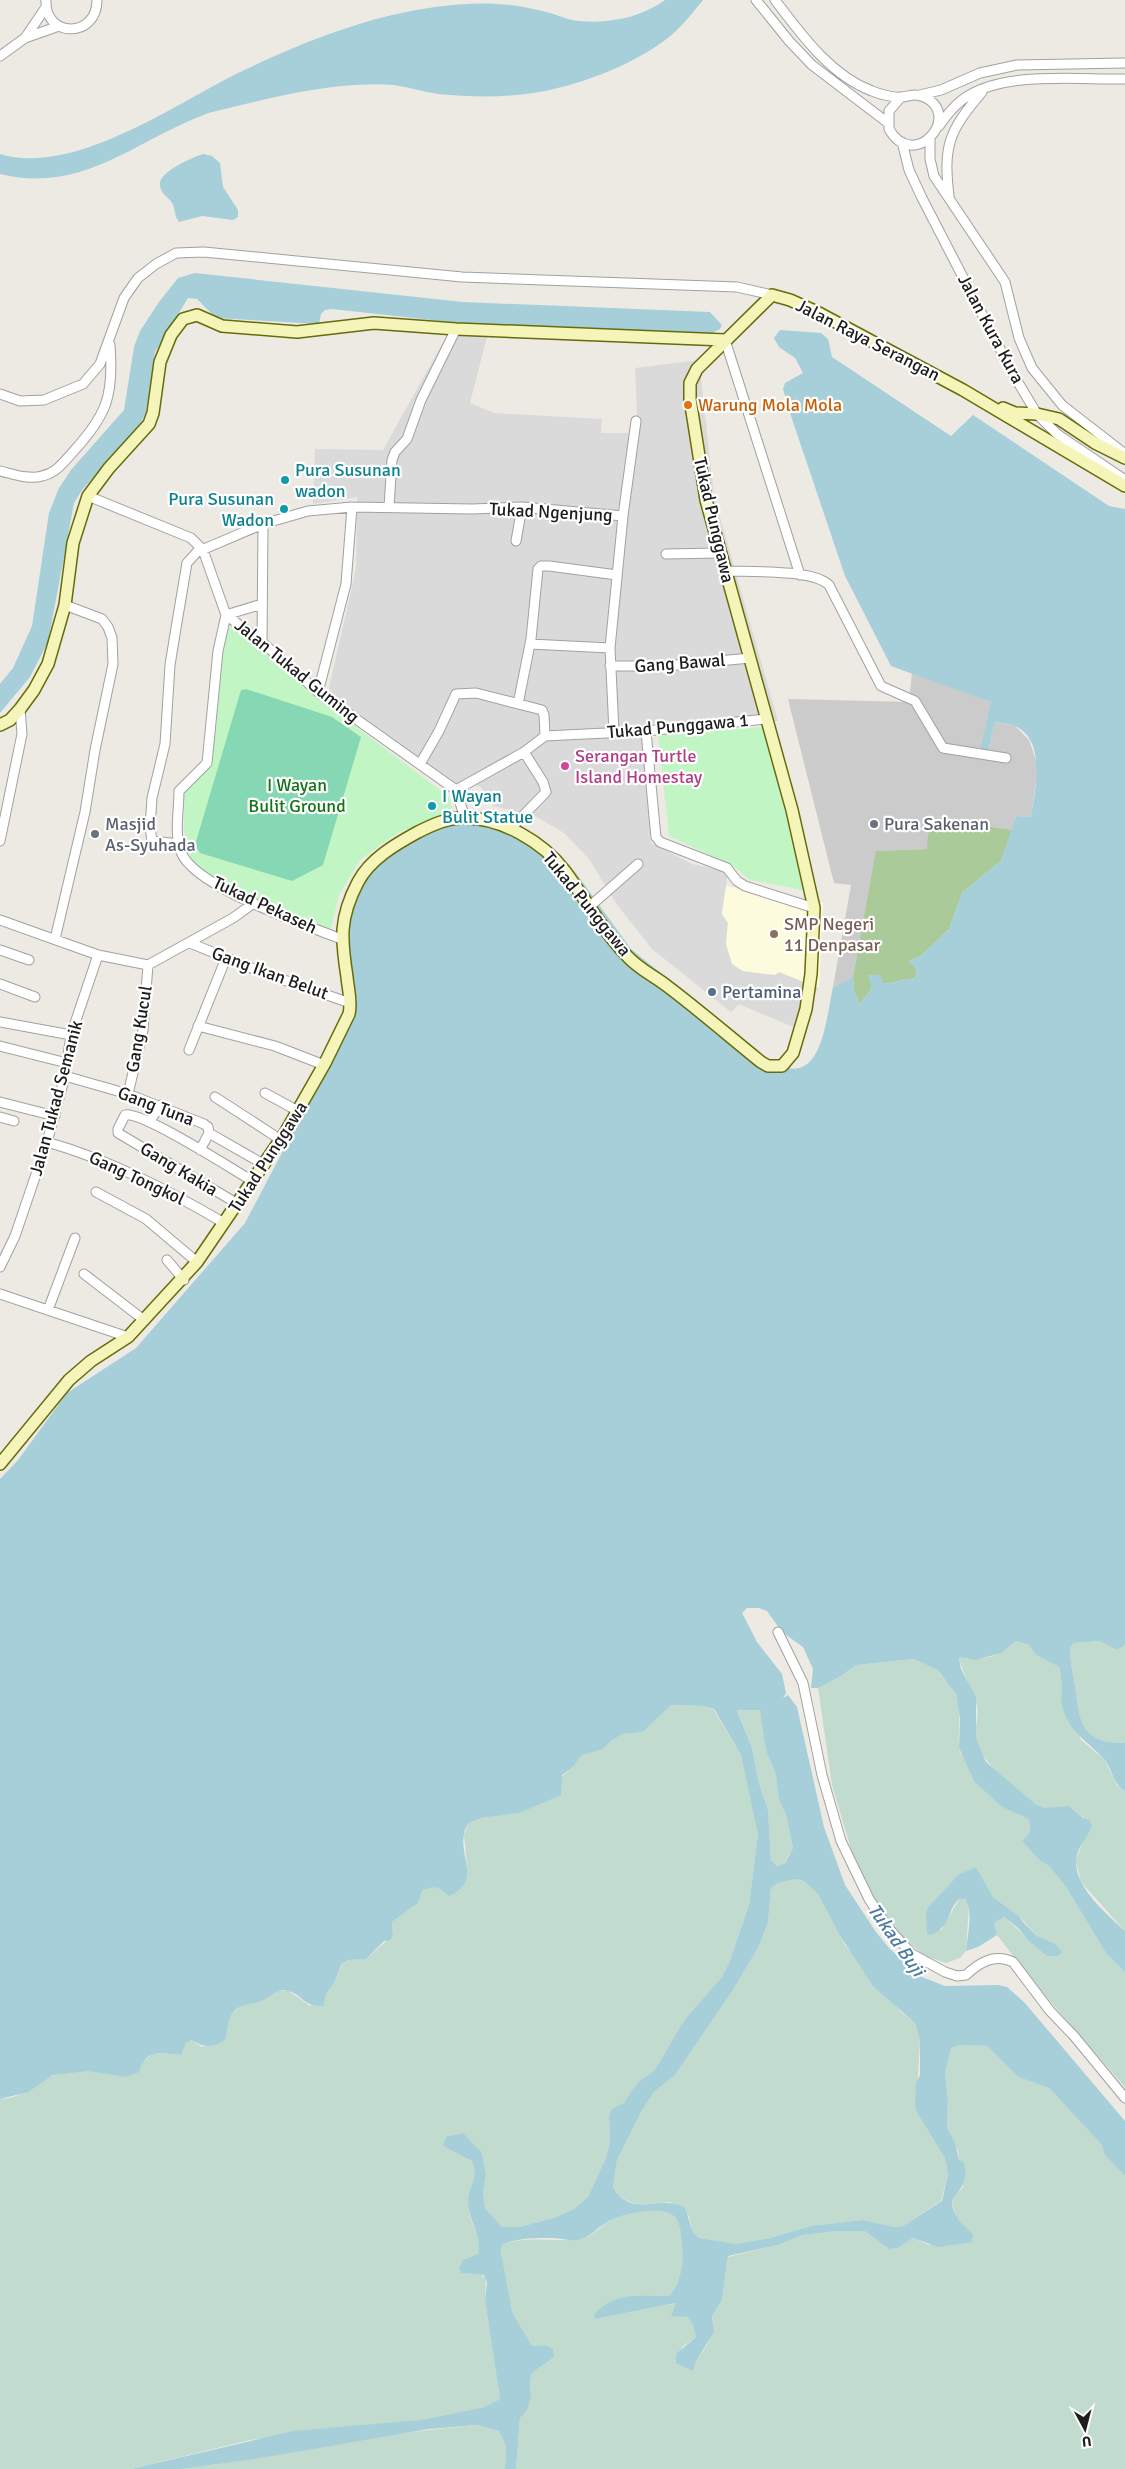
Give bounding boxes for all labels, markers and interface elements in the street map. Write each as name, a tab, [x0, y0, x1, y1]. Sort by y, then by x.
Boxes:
street label: Jalan Kura Kura	[953, 271, 1029, 387]
street label: Jalan Raya Serangan	[792, 294, 944, 386]
place label: Warung Mola Mola	[698, 394, 842, 416]
marker: Warung Mola Mola	[682, 399, 694, 411]
street label: Tukad Punggawa	[689, 455, 739, 585]
place label: Pura Susunan wadon	[295, 459, 401, 502]
marker: Pura Susunan wadon	[279, 474, 291, 486]
place label: Pura Susunan Wadon	[168, 488, 274, 531]
street label: Tukad Ngenjung	[489, 498, 613, 526]
marker: Pura Susunan Wadon	[278, 503, 290, 515]
street label: Jalan Tukad Guming	[230, 614, 364, 728]
street label: Gang Bawal	[634, 649, 726, 677]
street label: Tukad Punggawa 1	[606, 709, 750, 743]
place label: Serangan Turtle Island Homestay	[575, 745, 703, 788]
marker: Serangan Turtle Island Homestay	[559, 760, 571, 772]
park label: I Wayan Bulit Ground	[248, 774, 346, 817]
place label: I Wayan Bulit Statue	[442, 785, 533, 828]
marker: I Wayan Bulit Statue	[426, 800, 438, 812]
place label: Masjid As-Syuhada	[105, 813, 196, 856]
place label: Pura Sakenan	[884, 813, 989, 835]
marker: Pura Sakenan	[868, 818, 880, 830]
marker: Masjid As-Syuhada	[89, 828, 101, 840]
street label: Tukad Punggawa	[538, 847, 636, 961]
street label: Tukad Pekaseh	[209, 871, 321, 939]
place label: SMP Negeri 11 Denpasar	[784, 913, 881, 956]
marker: SMP Negeri 11 Denpasar	[768, 928, 780, 940]
street label: Gang Ikan Belut	[209, 942, 331, 1004]
place label: Pertamina	[722, 981, 801, 1003]
street label: Gang Kucul	[121, 984, 157, 1074]
marker: Pertamina	[706, 986, 718, 998]
street label: Jalan Tukad Semanik	[25, 1018, 87, 1178]
street label: Gang Tuna	[115, 1081, 197, 1131]
street label: Tukad Punggawa	[224, 1097, 312, 1217]
street label: Gang Kakia	[136, 1137, 222, 1201]
street label: Gang Tongkol	[86, 1146, 188, 1210]
water label: Tukad Buji	[862, 1899, 931, 1983]
north arrow	[1060, 2404, 1110, 2454]
text: U	[1081, 2432, 1092, 2450]

